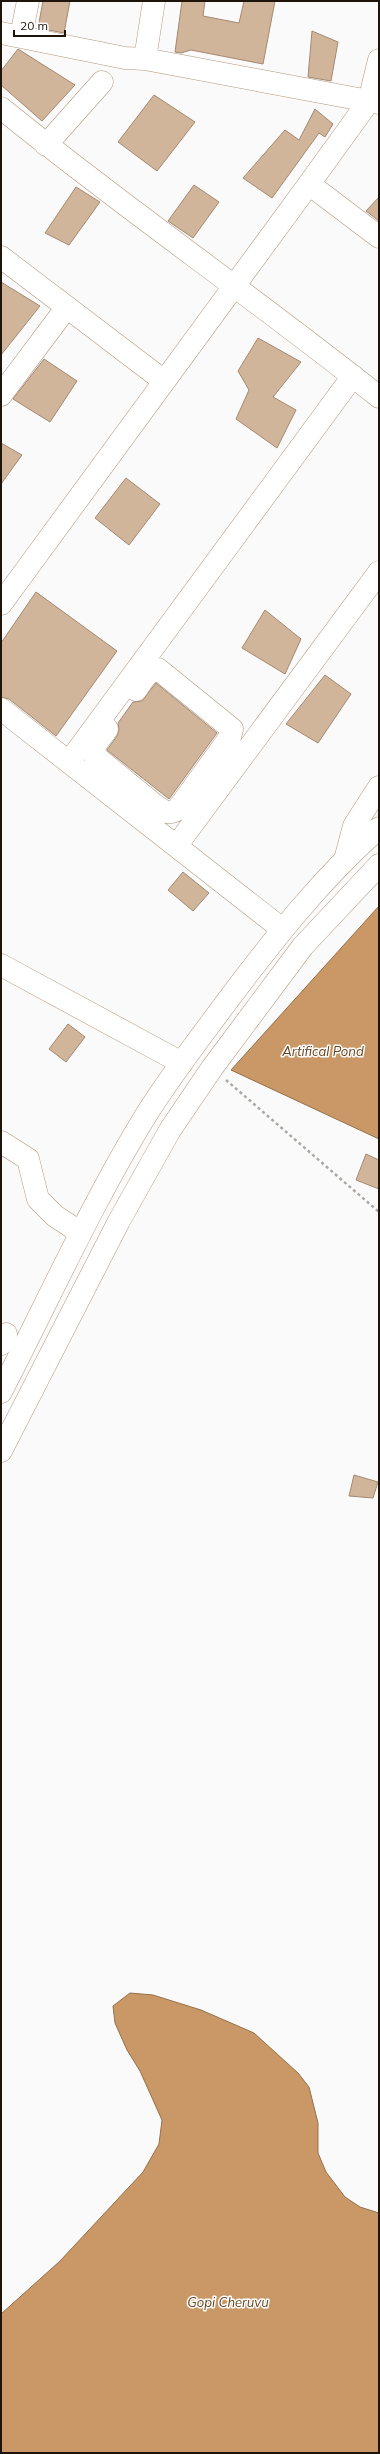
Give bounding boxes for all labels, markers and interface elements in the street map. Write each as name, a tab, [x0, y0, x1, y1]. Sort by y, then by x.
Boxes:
scale bar	[14, 12, 65, 38]
text: 20 m	[20, 18, 48, 33]
water label: Artifical Pond	[281, 1043, 364, 1059]
water label: Gopi Cheruvu	[187, 2294, 269, 2310]

